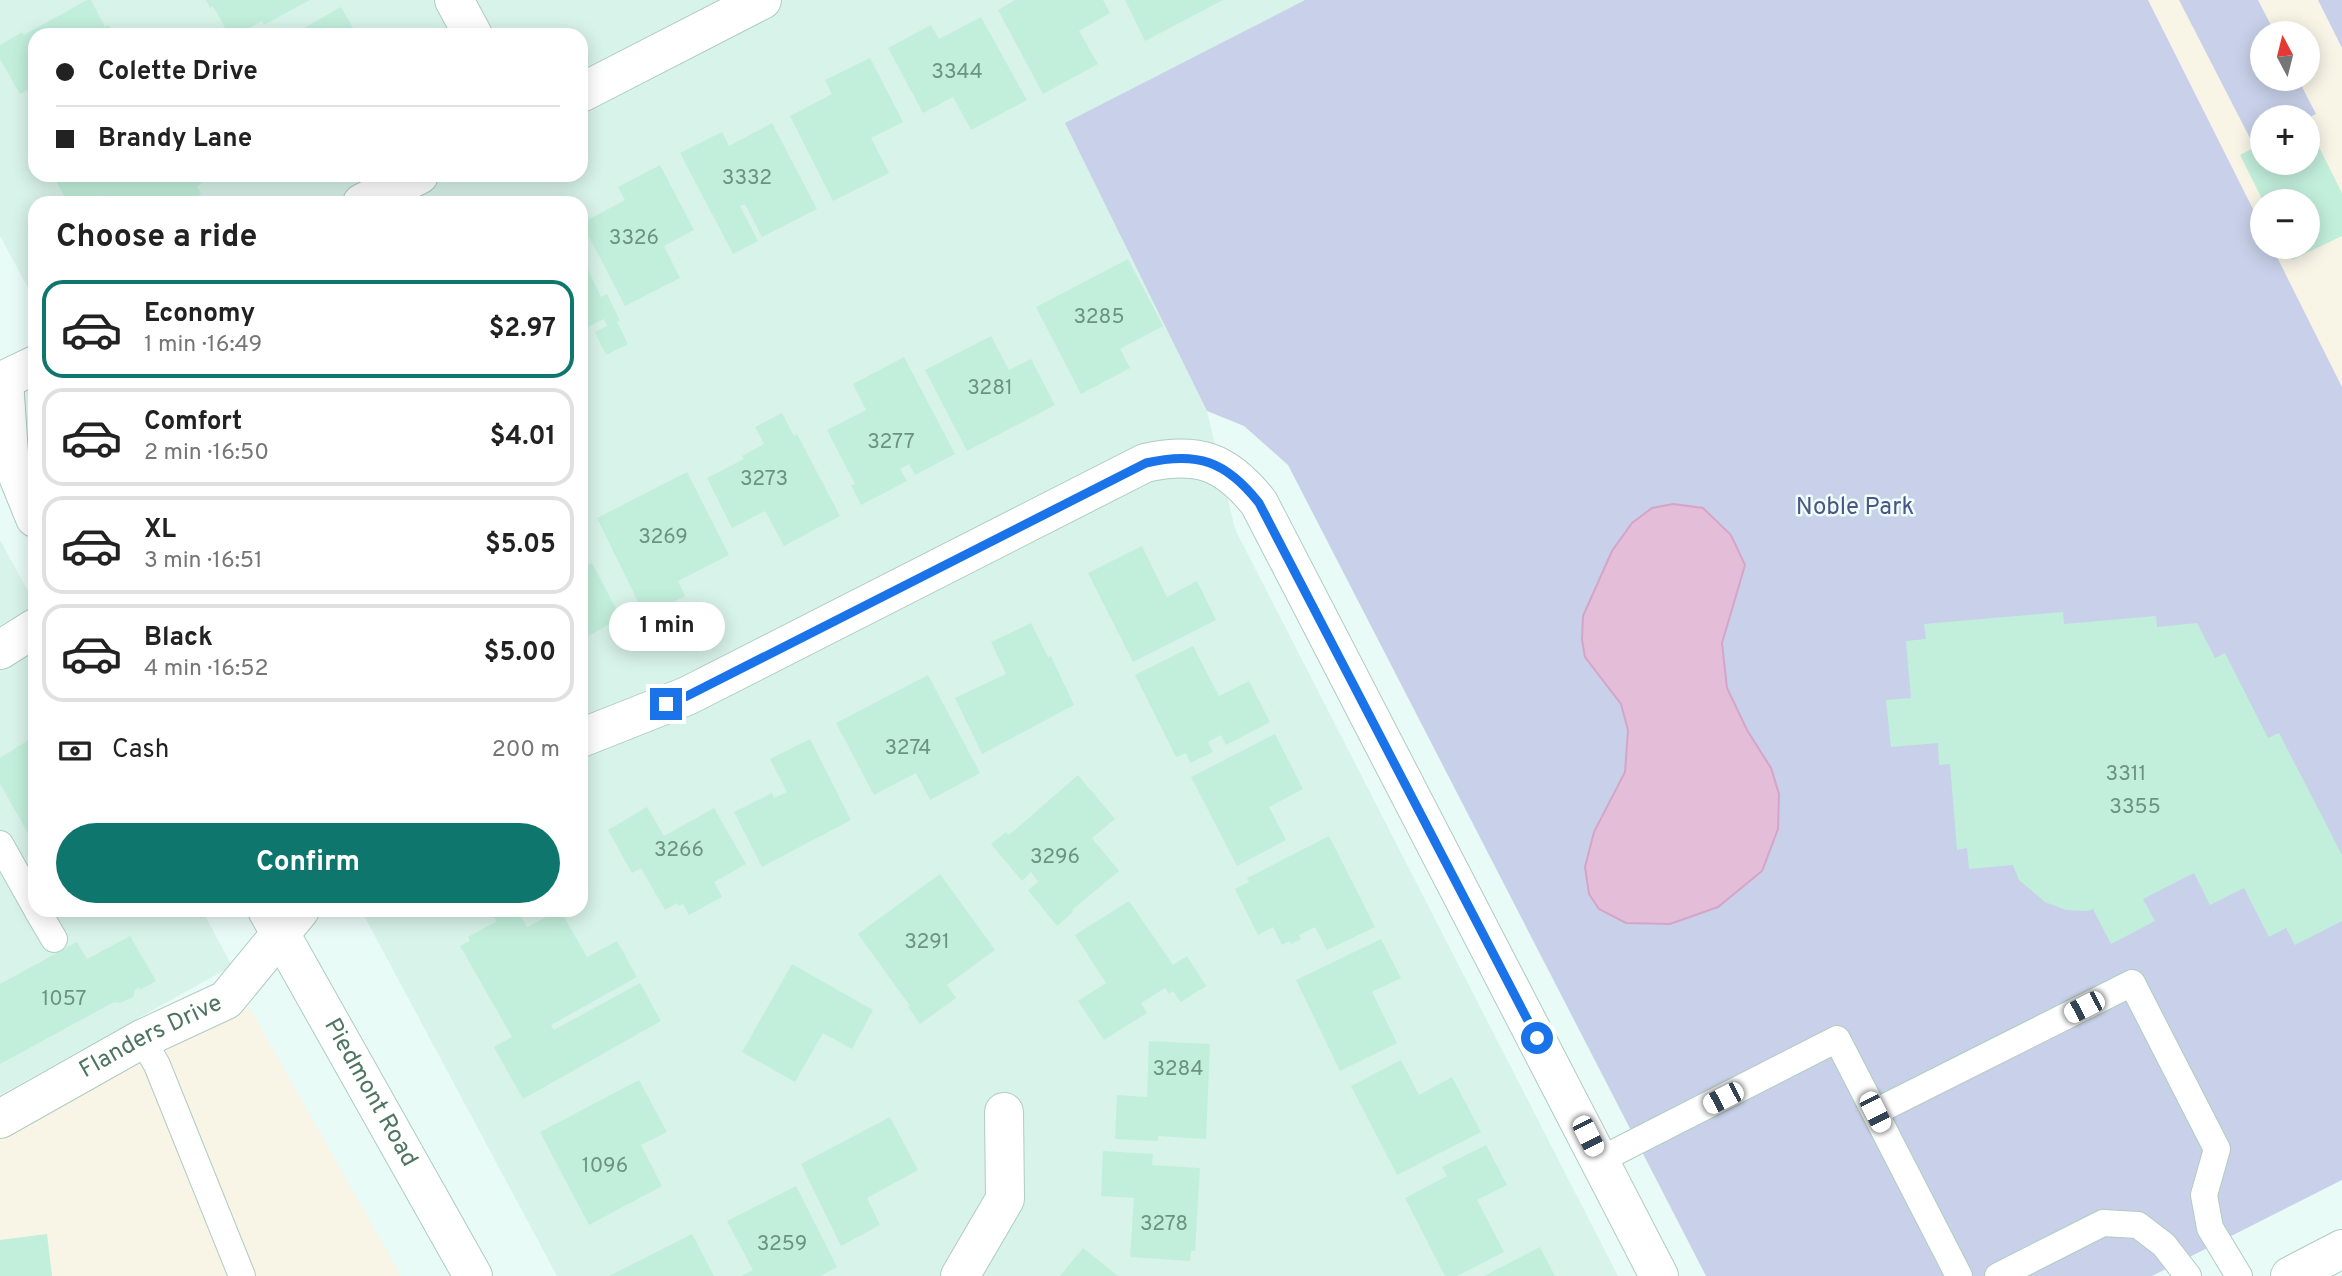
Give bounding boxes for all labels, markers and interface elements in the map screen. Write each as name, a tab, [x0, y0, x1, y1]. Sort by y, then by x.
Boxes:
north arrow	[2250, 21, 2320, 91]
map controls	[2250, 21, 2320, 259]
text: Colette Drive	[98, 56, 258, 89]
house number: 3344	[931, 59, 983, 86]
button: +	[2250, 105, 2320, 175]
text: Brandy Lane	[98, 123, 252, 156]
house number: 3332	[722, 165, 772, 192]
button: −	[2250, 189, 2320, 259]
text: Choose a ride	[56, 218, 257, 258]
house number: 3326	[609, 225, 659, 252]
icon: car	[60, 298, 123, 361]
text: Economy	[144, 298, 255, 331]
house number: 3285	[1074, 304, 1124, 331]
text: $2.97	[489, 313, 556, 346]
text: 1 min · 16:49	[144, 331, 262, 360]
house number: 3281	[967, 375, 1013, 402]
icon: car	[60, 406, 123, 469]
text: Comfort	[144, 406, 242, 439]
text: $4.01	[490, 421, 556, 454]
house number: 3277	[867, 429, 915, 456]
text: 2 min · 16:50	[144, 439, 269, 468]
house number: 3273	[740, 466, 788, 493]
park label: Noble Park	[1796, 493, 1914, 523]
icon: car	[60, 514, 123, 577]
text: XL	[144, 514, 176, 547]
house number: 3269	[638, 524, 688, 551]
text: $5.05	[485, 529, 556, 562]
text: 3 min · 16:51	[144, 547, 263, 576]
callout: 1 min	[608, 602, 724, 652]
text: 1 min	[639, 612, 695, 641]
icon: car	[60, 622, 123, 685]
text: Black	[144, 622, 213, 655]
text: $5.00	[484, 637, 556, 670]
text: 4 min · 16:52	[144, 655, 269, 684]
route end	[650, 688, 682, 720]
icon: cash	[56, 732, 94, 770]
text: Cash	[112, 734, 169, 767]
house number: 3274	[885, 735, 931, 762]
text: 200 m	[492, 736, 560, 765]
house number: 3311	[2106, 761, 2146, 788]
house number: 3355	[2109, 794, 2161, 821]
button: Confirm	[56, 823, 560, 903]
house number: 3266	[654, 837, 704, 864]
house number: 3296	[1030, 844, 1080, 871]
house number: 3291	[904, 929, 950, 956]
house number: 1057	[41, 986, 87, 1013]
car	[2061, 988, 2108, 1026]
street label: Flanders Drive	[74, 989, 227, 1086]
street label: Piedmont Road	[316, 1014, 424, 1172]
route start	[1521, 1022, 1553, 1054]
house number: 3284	[1153, 1056, 1203, 1083]
car	[1700, 1079, 1747, 1117]
car	[1857, 1089, 1894, 1135]
car	[1570, 1113, 1607, 1159]
house number: 1096	[582, 1153, 628, 1180]
house number: 3278	[1140, 1211, 1188, 1238]
house number: 3259	[757, 1231, 807, 1258]

